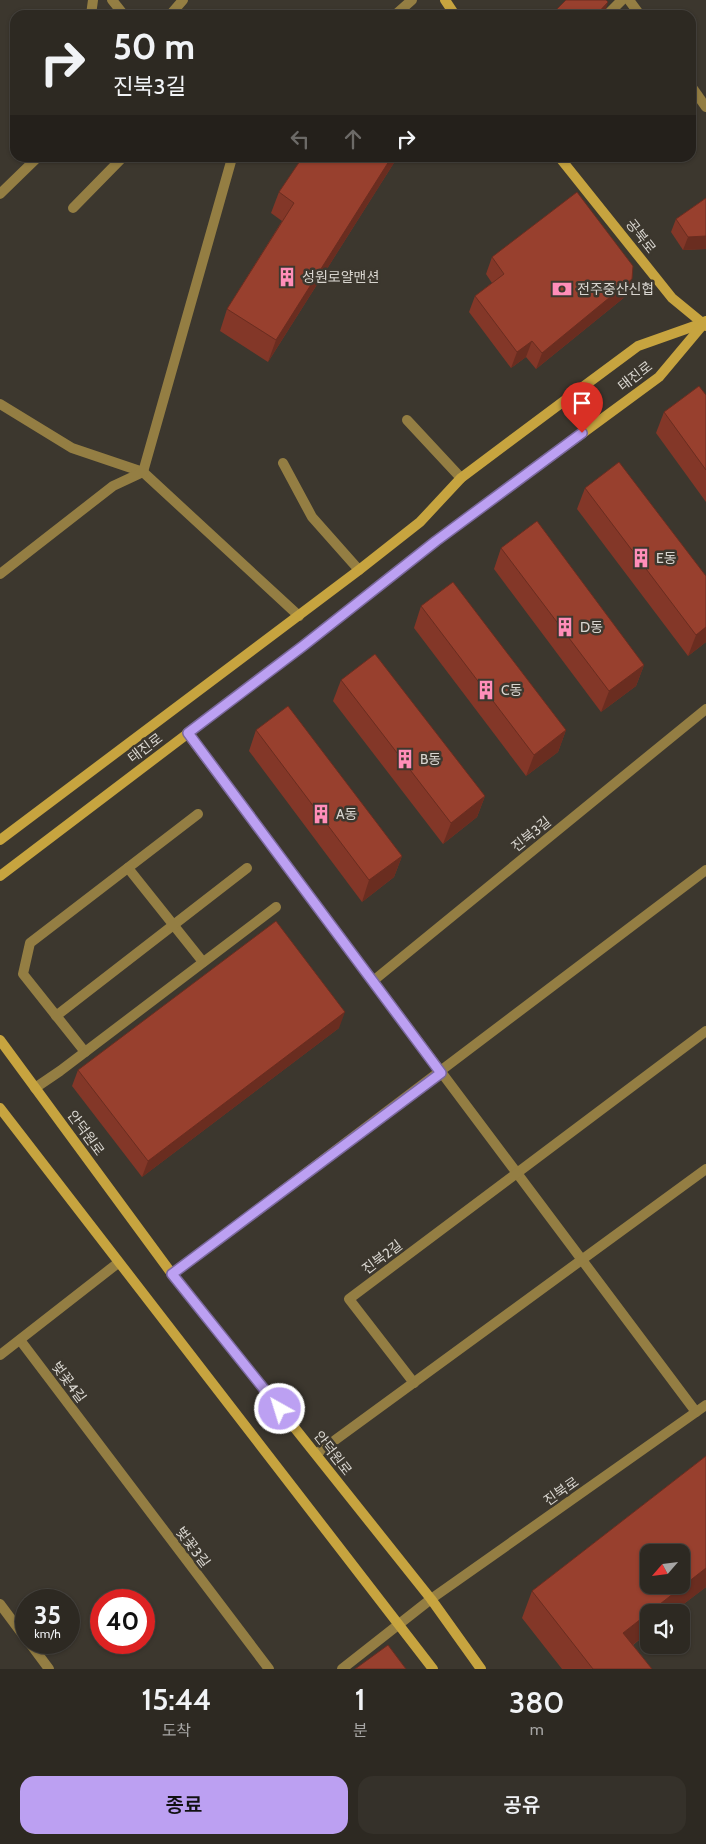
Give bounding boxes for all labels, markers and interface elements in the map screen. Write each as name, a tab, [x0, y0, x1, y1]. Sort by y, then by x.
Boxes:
text: 50 m	[113, 25, 195, 68]
icon: right	[30, 30, 95, 95]
text: 진북3길	[113, 73, 186, 100]
icon: left	[286, 125, 314, 153]
icon: ahead	[339, 125, 367, 153]
icon: right	[392, 125, 420, 153]
street label: 공북로	[622, 215, 660, 257]
building icon: 성원로얄맨션	[276, 266, 298, 288]
place label: 성원로얄맨션	[302, 268, 379, 286]
bank icon: 전주중산신협	[551, 278, 573, 300]
place label: 전주중산신협	[577, 280, 654, 298]
street label: 태진로	[614, 357, 656, 395]
pin	[561, 382, 603, 433]
icon: arrive	[568, 389, 596, 417]
building icon: E동	[630, 547, 652, 569]
place label: E동	[656, 549, 677, 567]
building icon: D동	[554, 616, 576, 638]
place label: D동	[580, 618, 603, 636]
building icon: C동	[475, 679, 497, 701]
place label: C동	[501, 681, 523, 699]
street label: 태진로	[124, 729, 166, 767]
building icon: B동	[394, 748, 416, 770]
place label: B동	[420, 750, 441, 768]
building icon: A동	[310, 803, 332, 825]
place label: A동	[336, 805, 358, 823]
street label: 진북3길	[507, 812, 555, 856]
street label: 안덕원로	[64, 1107, 108, 1159]
street label: 진북2길	[358, 1236, 406, 1278]
street label: 벚꽃4길	[48, 1358, 90, 1406]
position arrow	[253, 1382, 305, 1434]
street label: 안덕원로	[310, 1427, 356, 1479]
street label: 진북로	[540, 1472, 582, 1509]
street label: 벚꽃3길	[172, 1523, 214, 1571]
north arrow	[640, 1544, 690, 1594]
map controls	[640, 1544, 690, 1654]
speed limit sign: 40	[90, 1589, 155, 1654]
text: 35	[34, 1600, 61, 1630]
button: sound	[640, 1604, 690, 1654]
text: km/h	[34, 1626, 61, 1641]
text: 15:44	[142, 1681, 211, 1718]
text: 1	[355, 1681, 365, 1718]
text: 380	[509, 1684, 564, 1721]
text: m	[530, 1720, 544, 1739]
text: 도착	[162, 1721, 191, 1740]
text: 분	[353, 1721, 367, 1740]
button: 종료	[20, 1776, 348, 1834]
button: 공유	[358, 1776, 686, 1834]

